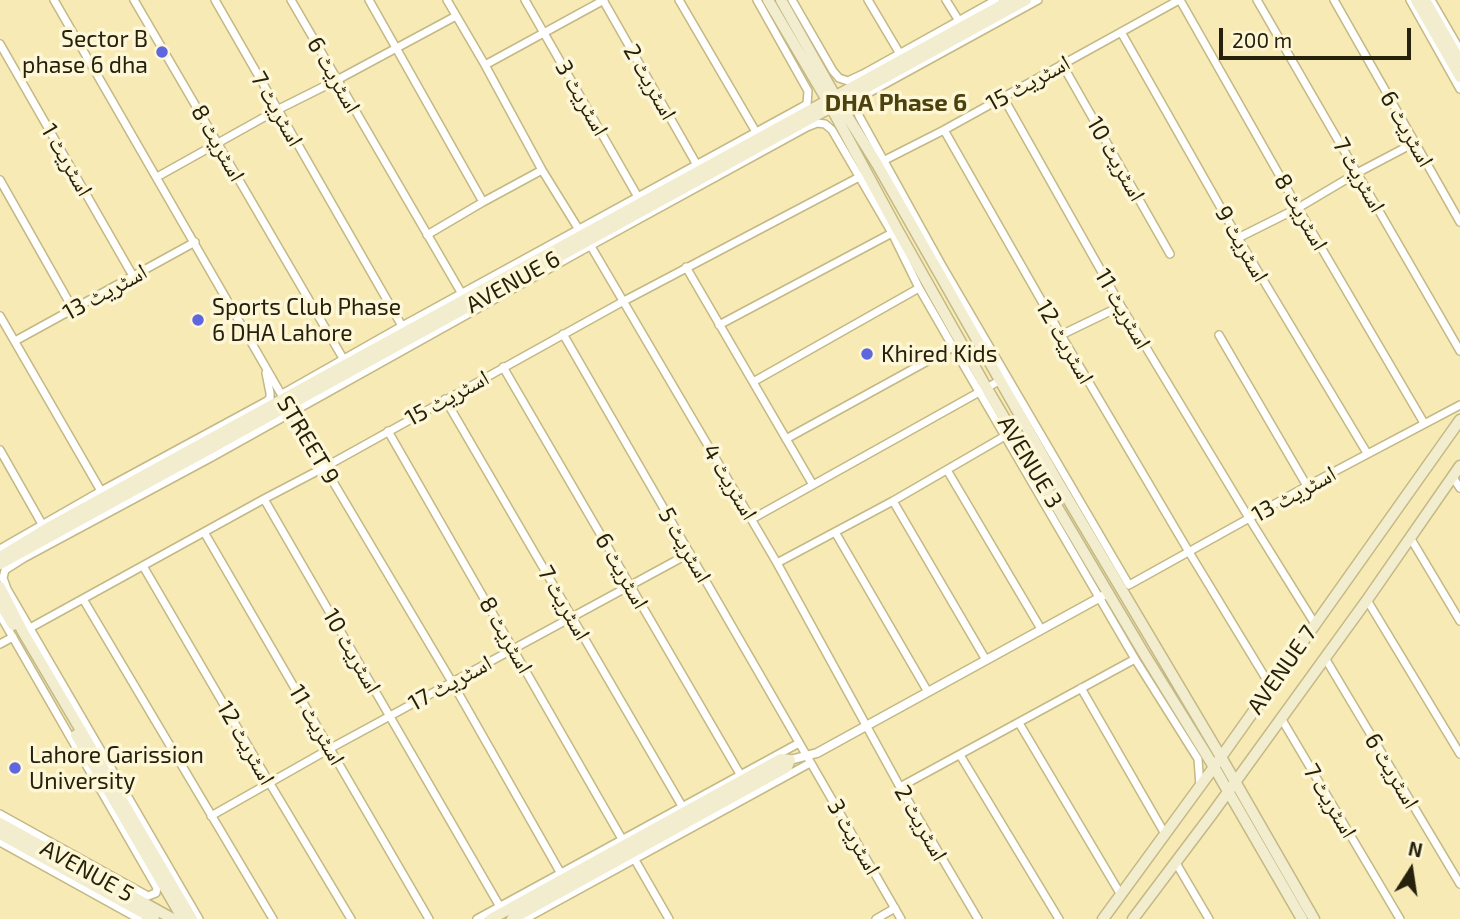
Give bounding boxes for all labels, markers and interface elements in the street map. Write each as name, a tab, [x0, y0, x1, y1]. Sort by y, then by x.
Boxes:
scale bar	[1222, 14, 1414, 58]
place label: Sector B phase 6 dha	[22, 25, 148, 79]
text: 200 m	[1232, 27, 1292, 52]
street label: اسٹریٹ 6	[301, 32, 367, 118]
street label: اسٹریٹ 2	[617, 39, 683, 125]
marker: Sector B phase 6 dha	[154, 44, 170, 60]
street label: اسٹریٹ 15	[981, 49, 1075, 117]
street label: اسٹریٹ 3	[549, 55, 615, 141]
street label: اسٹریٹ 7	[245, 67, 309, 151]
street label: اسٹریٹ 6	[1374, 86, 1440, 172]
district label: DHA Phase 6	[825, 89, 967, 117]
street label: اسٹریٹ 8	[185, 100, 251, 186]
street label: اسٹریٹ 10	[1081, 112, 1151, 206]
street label: اسٹریٹ 1	[35, 119, 99, 201]
street label: اسٹریٹ 7	[1327, 133, 1391, 217]
street label: اسٹریٹ 8	[1268, 169, 1334, 255]
street label: اسٹریٹ 9	[1209, 201, 1275, 287]
street label: AVENUE 6	[461, 245, 565, 319]
street label: اسٹریٹ 13	[58, 258, 152, 326]
street label: اسٹریٹ 11	[1089, 264, 1157, 354]
place label: Sports Club Phase 6 DHA Lahore	[212, 293, 401, 347]
street label: اسٹریٹ 12	[1030, 295, 1100, 389]
marker: Sports Club Phase 6 DHA Lahore	[190, 312, 206, 328]
place label: Khired Kids	[881, 340, 997, 368]
marker: Khired Kids	[859, 346, 875, 362]
street label: اسٹریٹ 15	[400, 364, 494, 432]
street label: STREET 9	[271, 391, 345, 489]
street label: AVENUE 3	[992, 411, 1068, 513]
street label: اسٹریٹ 4	[697, 439, 763, 525]
street label: اسٹریٹ 13	[1247, 460, 1341, 528]
street label: اسٹریٹ 5	[652, 502, 718, 588]
street label: اسٹریٹ 6	[589, 528, 655, 614]
street label: اسٹریٹ 7	[532, 561, 596, 645]
street label: اسٹریٹ 8	[473, 592, 539, 678]
street label: اسٹریٹ 10	[317, 604, 387, 698]
street label: AVENUE 7	[1242, 620, 1322, 720]
street label: اسٹریٹ 17	[404, 649, 496, 717]
street label: اسٹریٹ 11	[283, 680, 351, 770]
street label: اسٹریٹ 12	[211, 696, 281, 790]
street label: اسٹریٹ 6	[1359, 728, 1425, 814]
place label: Lahore Garission University	[29, 741, 204, 795]
street label: اسٹریٹ 7	[1297, 759, 1363, 843]
marker: Lahore Garission University	[7, 760, 23, 776]
street label: اسٹریٹ 2	[888, 780, 954, 866]
street label: اسٹریٹ 3	[821, 794, 887, 880]
street label: AVENUE 5	[36, 834, 138, 908]
north arrow	[1376, 835, 1446, 905]
text: N	[1406, 836, 1425, 862]

